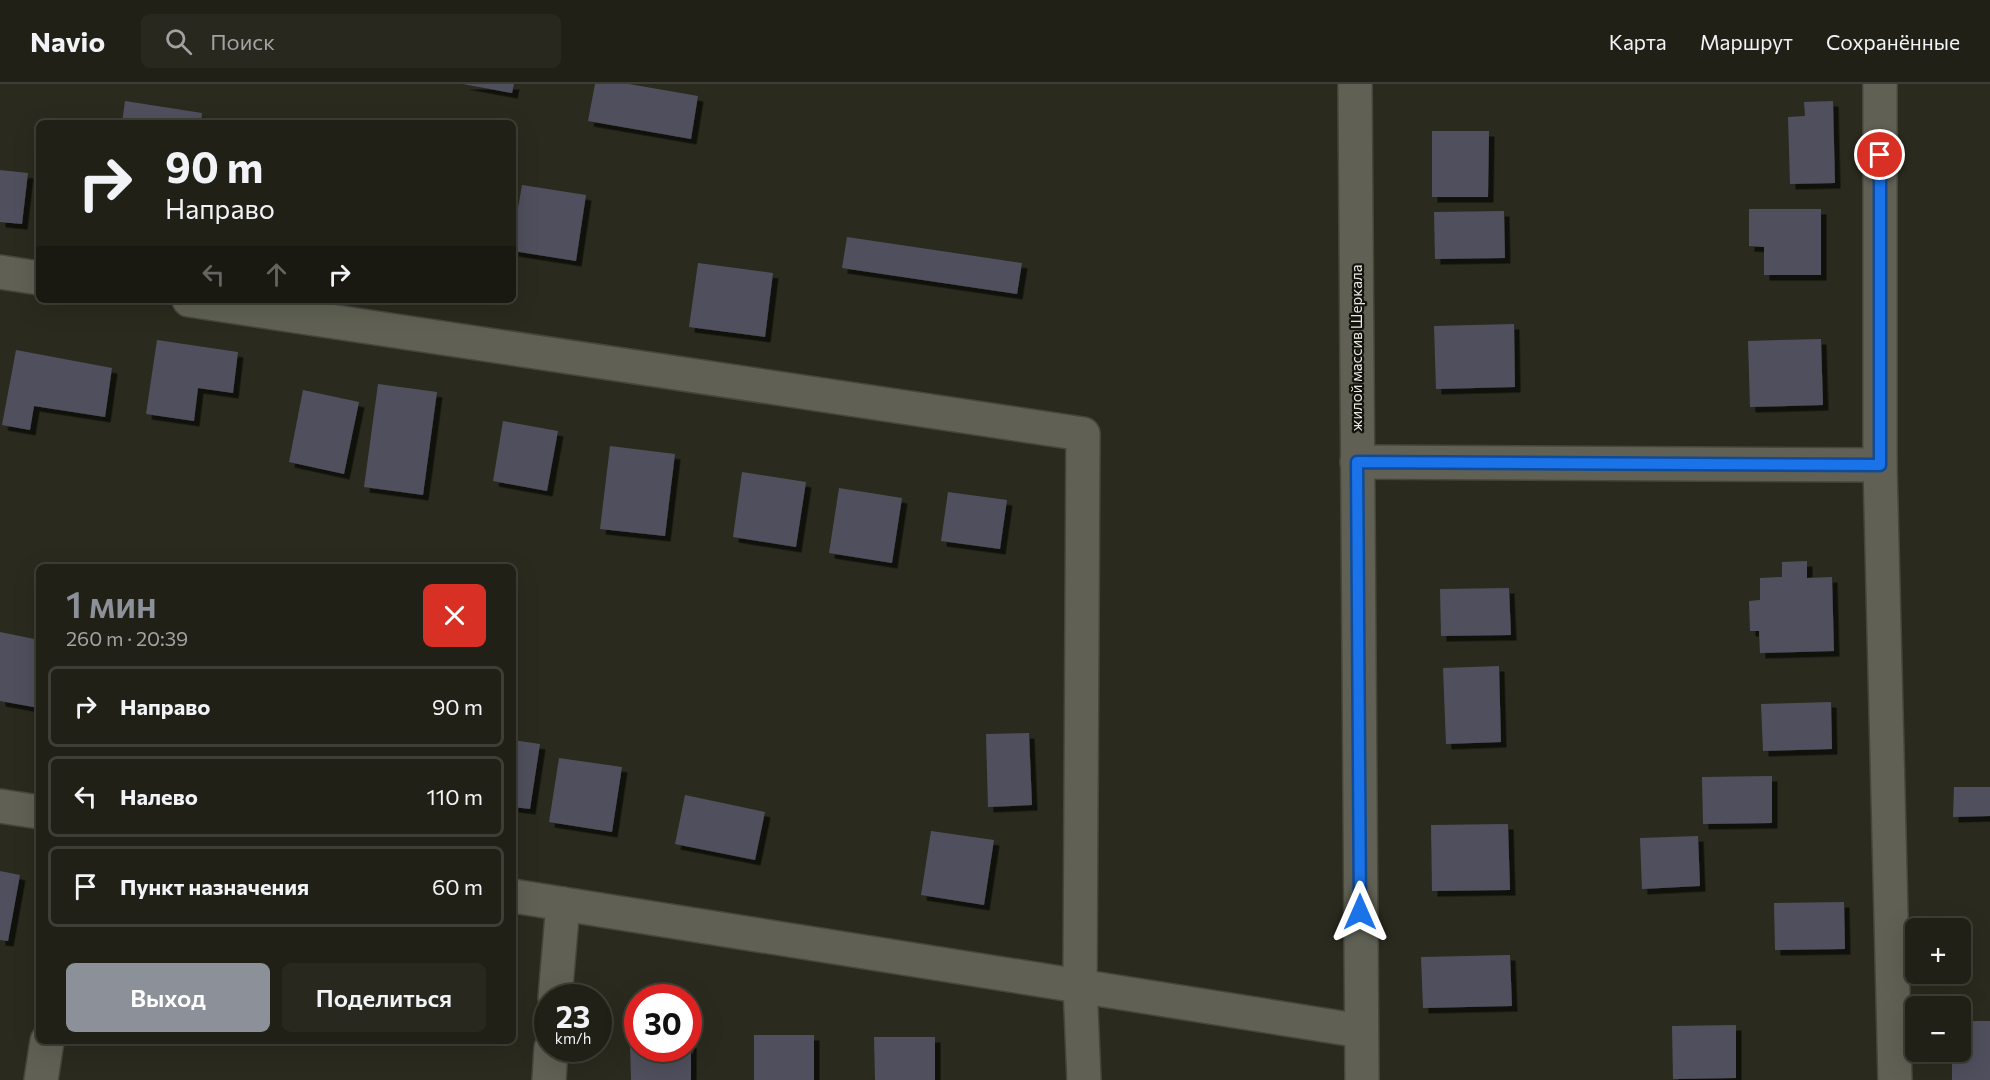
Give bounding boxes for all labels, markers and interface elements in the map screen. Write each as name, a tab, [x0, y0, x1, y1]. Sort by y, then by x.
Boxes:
search box	[141, 14, 561, 68]
text: Navio	[30, 24, 105, 58]
icon: search	[162, 25, 195, 58]
text: Поиск	[210, 28, 275, 55]
text: Карта	[1609, 29, 1667, 54]
text: Маршрут	[1700, 29, 1793, 54]
text: Сохранённые	[1826, 29, 1960, 54]
pin	[1854, 129, 1905, 180]
icon: arrive	[1863, 138, 1896, 171]
text: 90 m	[165, 140, 264, 192]
icon: right	[66, 144, 144, 222]
text: Направо	[165, 192, 275, 225]
icon: left	[197, 258, 230, 291]
icon: ahead	[260, 258, 293, 291]
icon: right	[323, 258, 356, 291]
street label: жилой массив Шеркала	[1347, 265, 1365, 431]
text: 1 мин	[66, 581, 157, 625]
button: close	[423, 584, 486, 647]
text: 260 m · 20:39	[66, 626, 188, 650]
icon: right	[69, 690, 102, 723]
text: Направо	[120, 693, 210, 720]
text: 90 m	[432, 693, 483, 720]
icon: left	[69, 780, 102, 813]
text: Налево	[120, 783, 198, 810]
text: 110 m	[426, 783, 483, 810]
icon: arrive	[69, 870, 102, 903]
text: Пункт назначения	[120, 873, 309, 900]
text: 60 m	[432, 873, 483, 900]
position arrow	[1328, 880, 1392, 944]
map controls	[1905, 918, 1971, 1062]
button: +	[1905, 918, 1971, 984]
button: Выход	[66, 963, 270, 1032]
button: Поделиться	[282, 963, 486, 1032]
speed limit sign: 30	[624, 984, 702, 1062]
button: −	[1905, 996, 1971, 1062]
text: 23	[556, 997, 590, 1034]
text: km/h	[555, 1029, 591, 1047]

